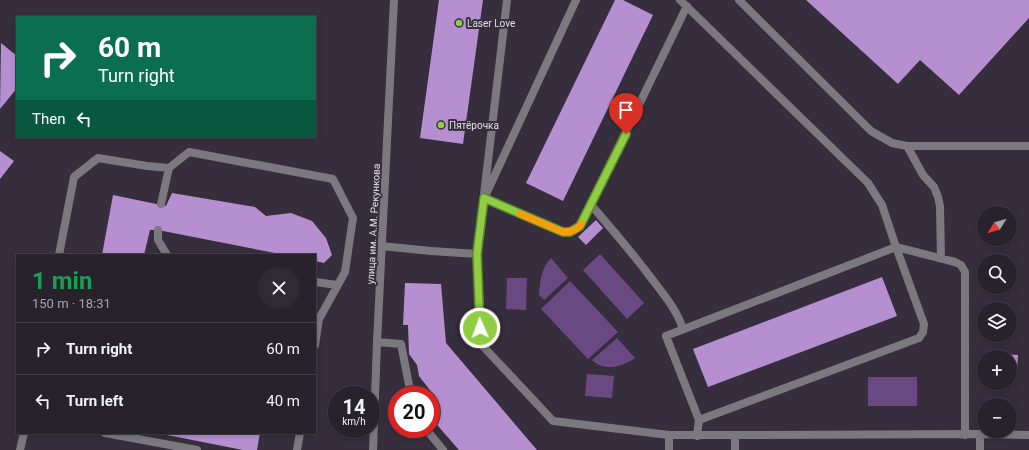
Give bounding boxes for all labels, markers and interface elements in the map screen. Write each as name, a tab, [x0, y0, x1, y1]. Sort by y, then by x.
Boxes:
marker: Laser Love	[454, 18, 464, 28]
place label: Laser Love	[467, 18, 515, 29]
text: 60 m	[98, 31, 161, 64]
icon: right	[32, 32, 84, 84]
text: Turn right	[98, 65, 175, 86]
pin	[609, 93, 643, 134]
icon: arrive	[615, 99, 637, 121]
icon: left	[73, 108, 95, 130]
text: Then	[32, 110, 65, 128]
marker: Пятёрочка	[436, 120, 446, 130]
place label: Пятёрочка	[449, 120, 499, 131]
street label: улица им. А.М. Рекункова	[365, 163, 382, 285]
north arrow	[977, 206, 1017, 246]
map controls	[977, 206, 1017, 438]
button: search	[977, 254, 1017, 294]
text: 1 min	[32, 267, 92, 295]
button: close	[258, 267, 300, 309]
text: 150 m · 18:31	[32, 296, 111, 311]
button: layers	[977, 302, 1017, 342]
position arrow	[459, 307, 501, 349]
icon: right	[32, 338, 54, 360]
text: Turn right	[66, 340, 132, 358]
text: 60 m	[266, 340, 300, 358]
button: +	[977, 350, 1017, 390]
speed limit sign: 20	[388, 386, 440, 438]
icon: left	[32, 390, 54, 412]
text: Turn left	[66, 392, 123, 410]
text: 40 m	[266, 392, 300, 410]
text: 14	[343, 395, 365, 419]
button: −	[977, 398, 1017, 438]
text: km/h	[342, 416, 366, 427]

